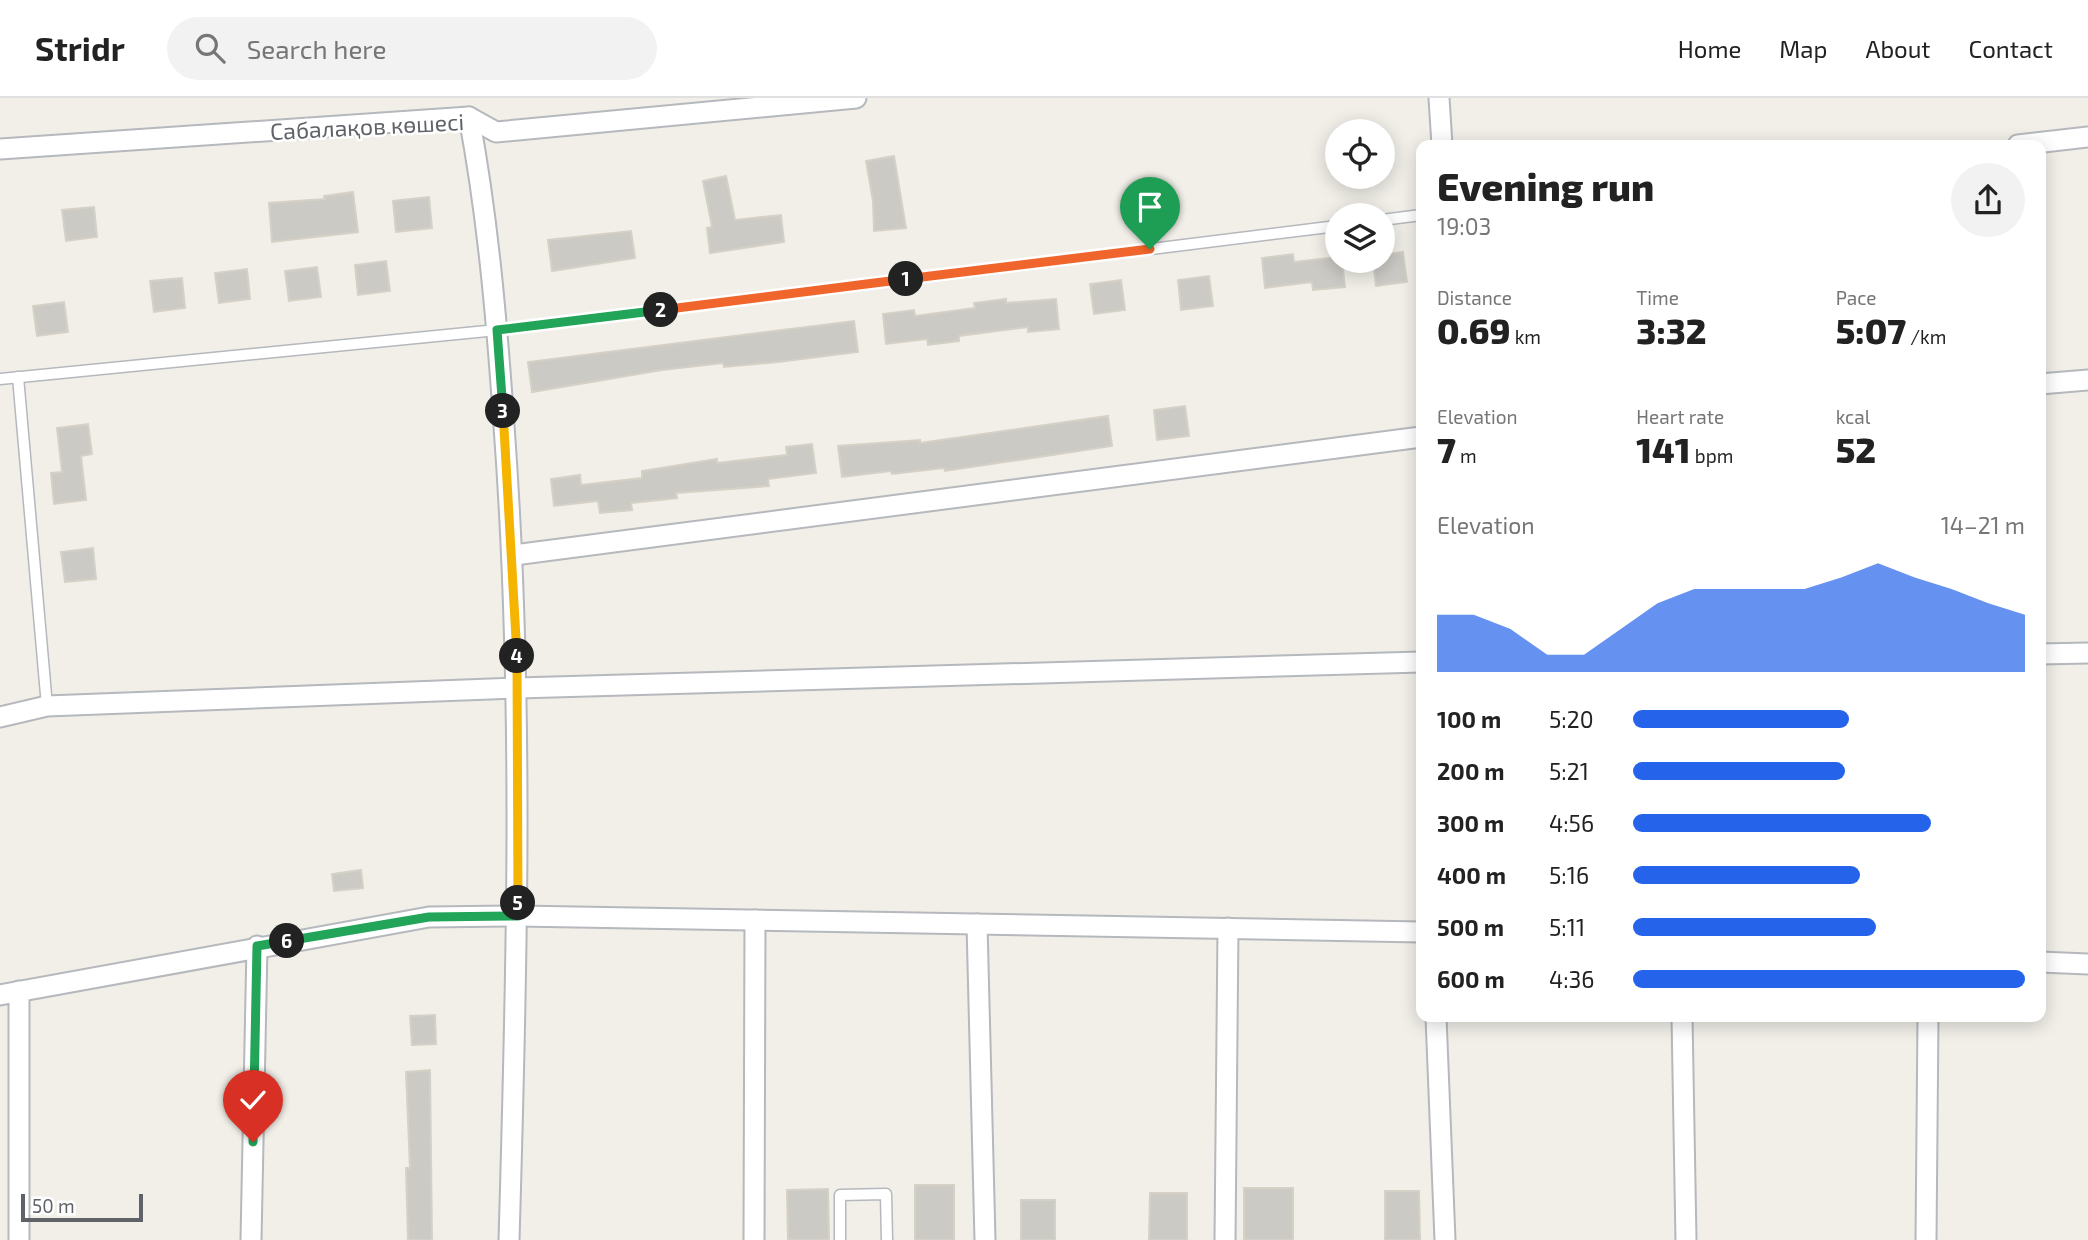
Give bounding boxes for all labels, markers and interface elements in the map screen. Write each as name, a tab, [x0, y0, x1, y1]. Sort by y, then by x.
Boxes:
search box	[167, 17, 657, 80]
text: Stridr	[35, 28, 125, 68]
icon: search	[191, 29, 229, 67]
text: Search here	[247, 33, 386, 64]
text: Home	[1678, 34, 1741, 63]
text: Map	[1779, 34, 1827, 63]
text: About	[1865, 34, 1931, 63]
text: Contact	[1969, 34, 2053, 63]
street label: Сабалақов көшесі	[269, 107, 465, 145]
map controls	[1325, 119, 1395, 273]
button: locate	[1325, 119, 1395, 189]
text: Evening run	[1437, 163, 1654, 209]
button: share	[1951, 163, 2025, 237]
pin	[1120, 177, 1180, 249]
icon: arrive	[1131, 188, 1169, 226]
button: layers	[1325, 203, 1395, 273]
text: 19:03	[1437, 212, 1491, 240]
pin: 1	[888, 262, 923, 296]
text: 1	[901, 267, 910, 290]
text: Distance	[1437, 286, 1512, 309]
text: Time	[1636, 286, 1679, 309]
text: Pace	[1836, 286, 1877, 309]
pin: 2	[644, 292, 678, 328]
text: 2	[655, 298, 666, 321]
text: 0.69	[1437, 309, 1510, 351]
text: 3:32	[1636, 309, 1707, 351]
text: 5:07	[1836, 309, 1906, 351]
text: km	[1510, 325, 1541, 348]
text: /km	[1906, 325, 1946, 348]
pin: 3	[486, 394, 520, 428]
text: 3	[497, 399, 508, 422]
text: Elevation	[1437, 405, 1518, 428]
text: Heart rate	[1636, 405, 1724, 428]
text: kcal	[1836, 405, 1870, 428]
text: 7	[1437, 428, 1456, 470]
text: 141	[1636, 428, 1691, 470]
text: 52	[1836, 428, 1876, 470]
text: m	[1456, 444, 1477, 467]
text: bpm	[1691, 444, 1733, 467]
text: Elevation	[1437, 511, 1535, 539]
text: 14–21 m	[1941, 511, 2025, 539]
pin: 4	[500, 638, 534, 674]
text: 4	[510, 644, 523, 667]
text: 100 m	[1437, 705, 1501, 733]
text: 5:20	[1549, 705, 1594, 733]
text: 200 m	[1437, 757, 1505, 785]
text: 5:21	[1549, 757, 1589, 785]
text: 300 m	[1437, 809, 1504, 837]
text: 4:56	[1549, 809, 1594, 837]
text: 400 m	[1437, 861, 1506, 889]
text: 5:16	[1549, 861, 1589, 889]
pin: 5	[500, 886, 536, 920]
text: 5	[512, 891, 523, 914]
text: 500 m	[1437, 913, 1504, 941]
text: 5:11	[1549, 913, 1585, 941]
pin: 6	[270, 924, 304, 958]
text: 6	[281, 929, 292, 952]
text: 600 m	[1437, 965, 1505, 993]
text: 4:36	[1549, 965, 1595, 993]
pin	[223, 1070, 283, 1142]
icon: check	[234, 1081, 272, 1119]
scale bar	[21, 1191, 144, 1223]
text: 50 m	[32, 1194, 75, 1217]

